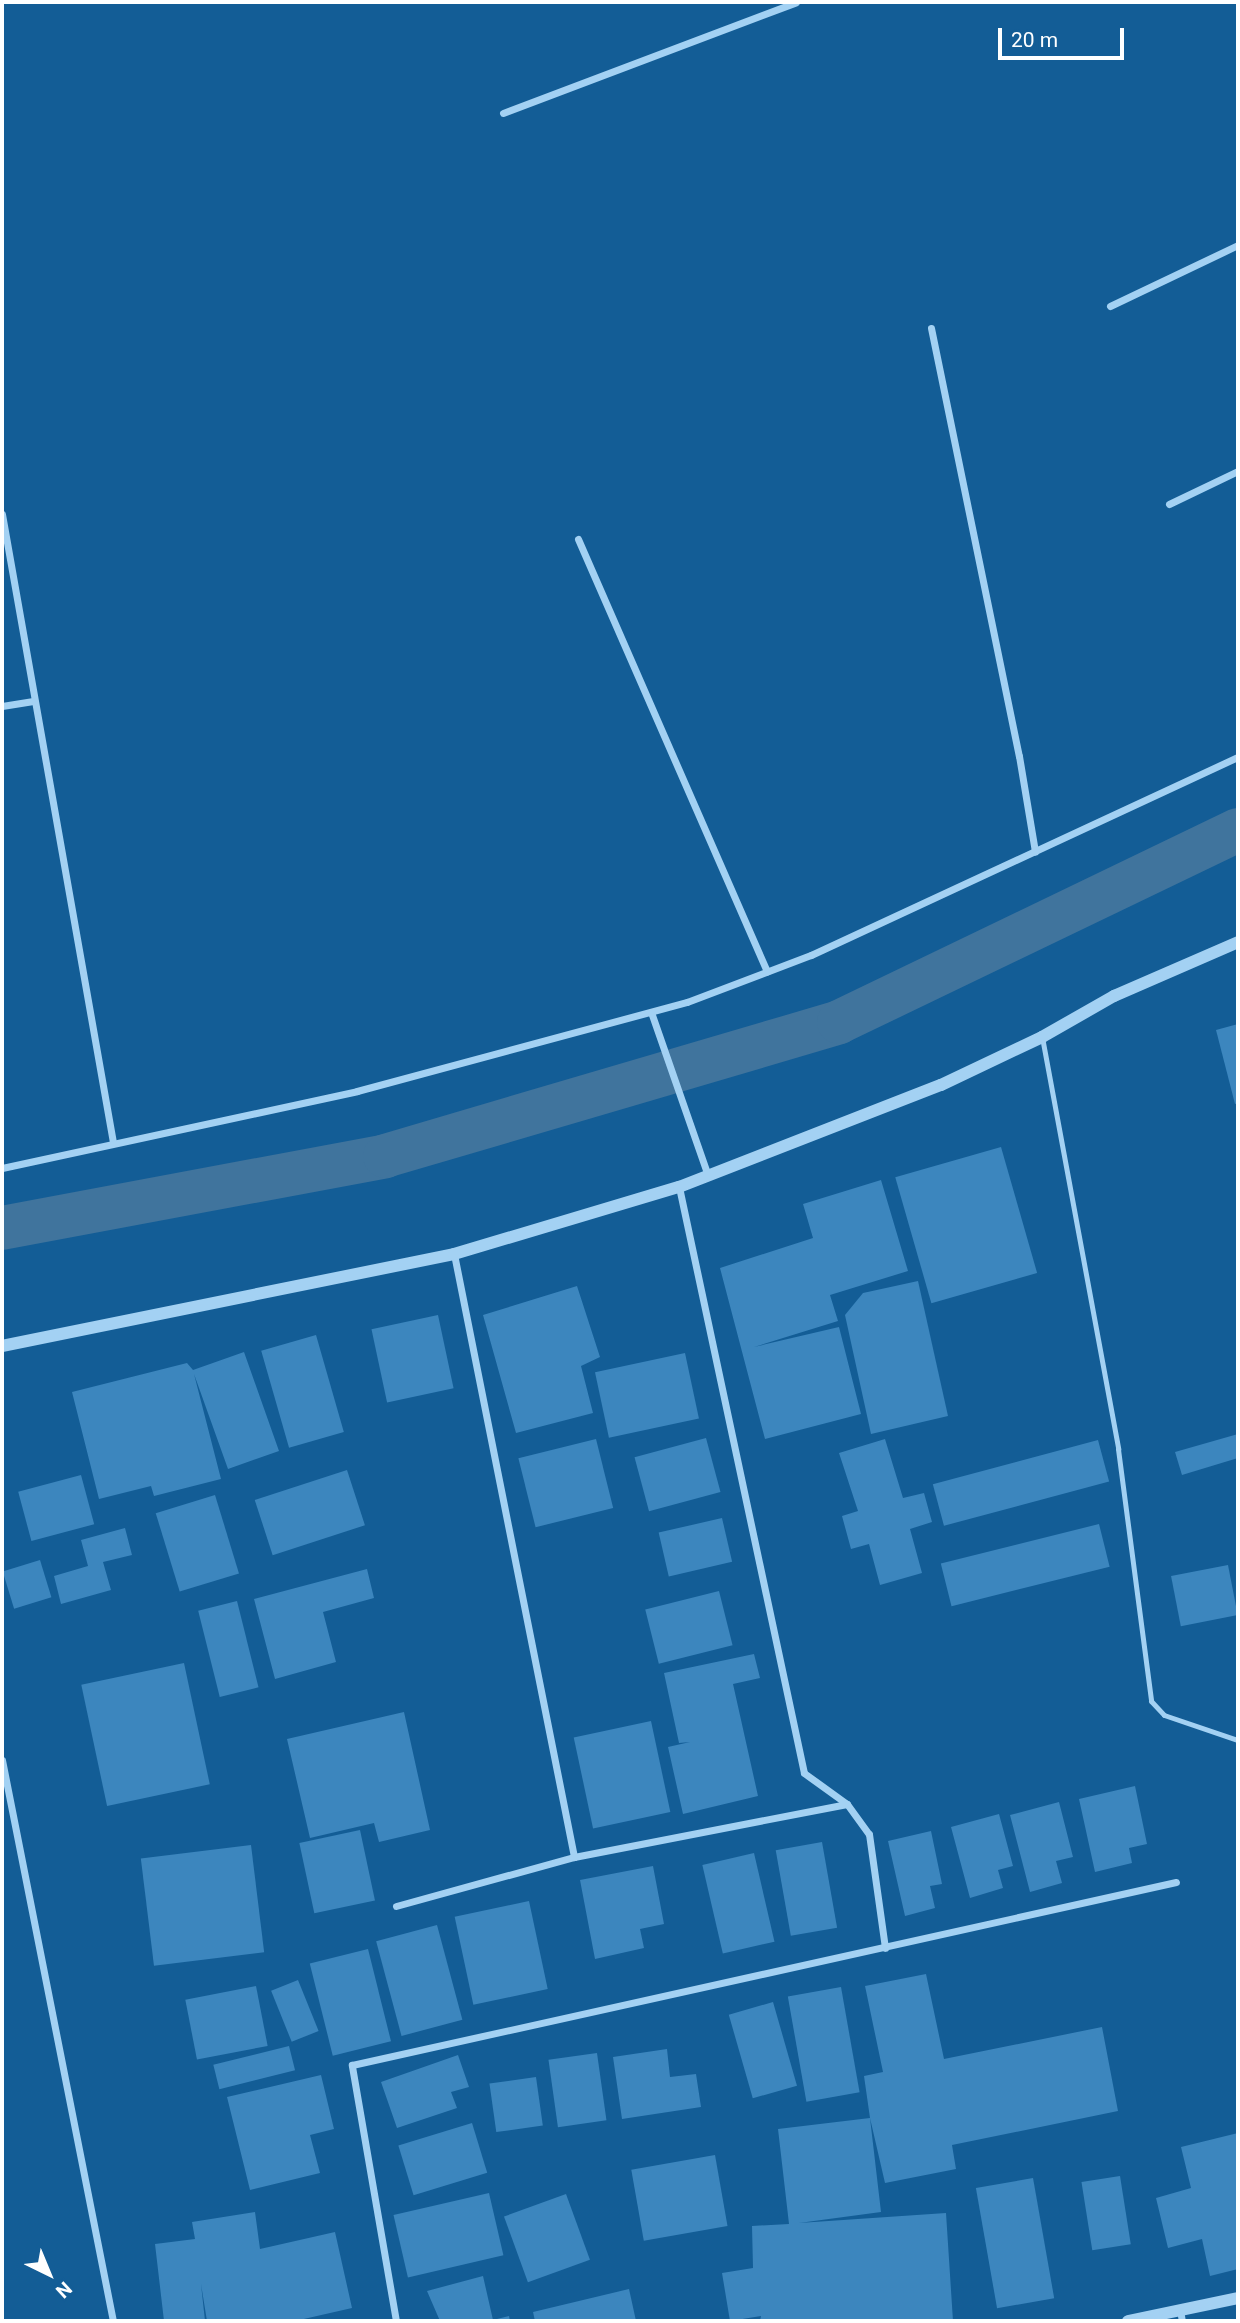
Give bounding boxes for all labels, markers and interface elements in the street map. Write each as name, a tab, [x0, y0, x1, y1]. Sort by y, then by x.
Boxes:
scale bar	[1002, 14, 1128, 58]
text: 20 m	[1011, 28, 1058, 52]
north arrow	[14, 2239, 84, 2309]
text: N	[51, 2277, 76, 2303]

